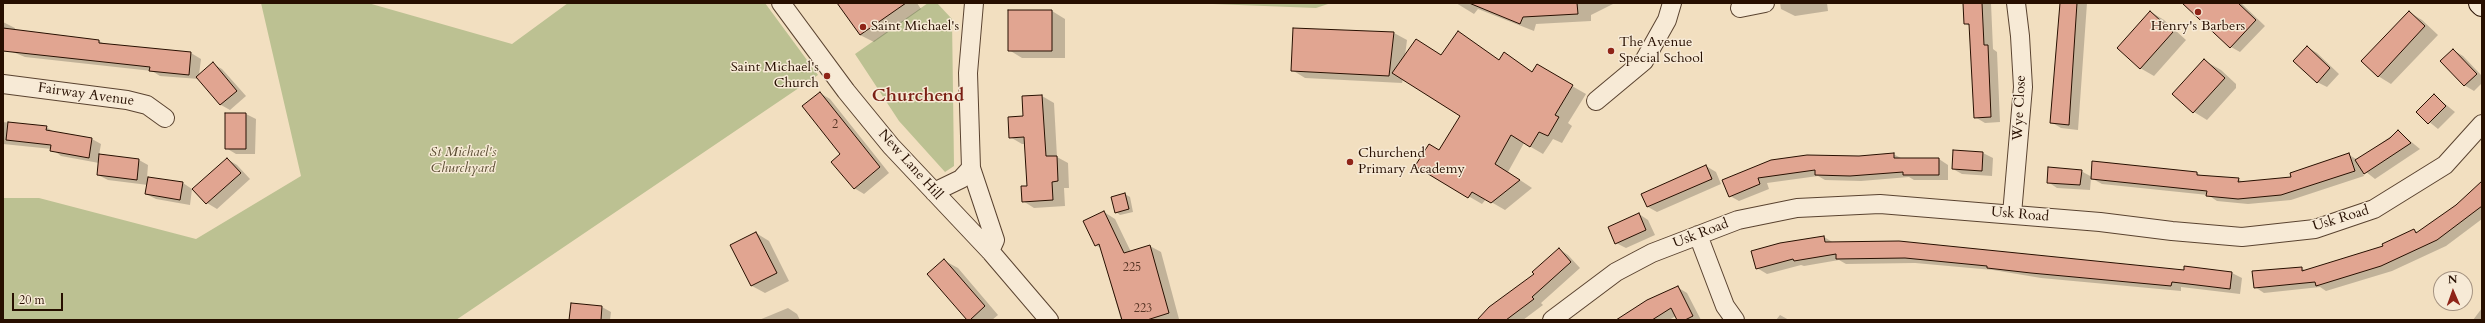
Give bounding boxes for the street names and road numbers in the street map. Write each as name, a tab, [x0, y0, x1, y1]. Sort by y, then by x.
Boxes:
street label: Wye Close	[2010, 75, 2030, 141]
street label: Fairway Avenue	[37, 80, 135, 110]
street label: New Lane Hill	[874, 126, 946, 204]
street label: Usk Road	[2311, 202, 2371, 236]
street label: Usk Road	[1990, 204, 2050, 226]
street label: Usk Road	[1671, 216, 1731, 252]

